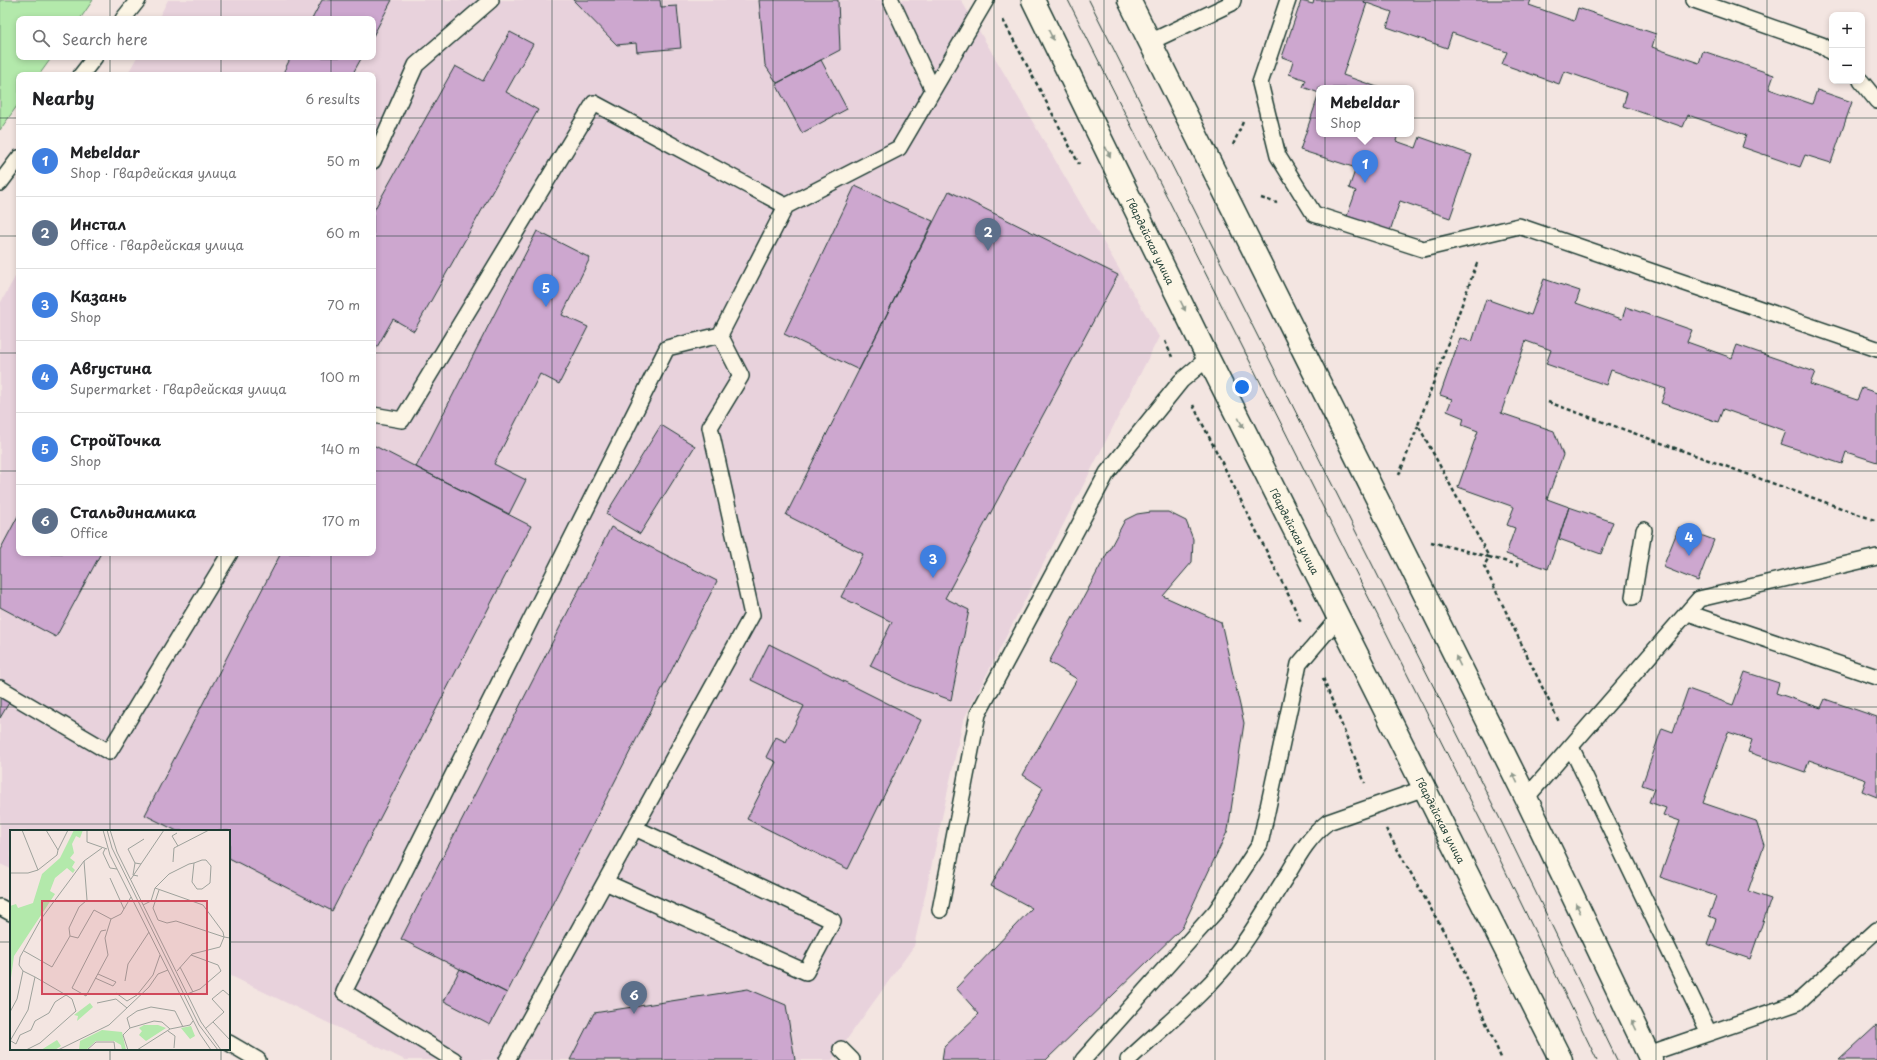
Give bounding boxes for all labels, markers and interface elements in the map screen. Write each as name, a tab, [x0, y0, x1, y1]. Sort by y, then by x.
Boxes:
map controls	[1829, 12, 1865, 84]
button: +	[1829, 12, 1865, 48]
search box	[16, 16, 376, 60]
icon: search	[30, 27, 52, 49]
text: Search here	[62, 27, 148, 50]
one-way arrow	[1048, 29, 1054, 41]
button: −	[1829, 48, 1865, 84]
text: Nearby	[32, 85, 94, 111]
popup	[1316, 85, 1414, 137]
text: 6 results	[305, 89, 360, 108]
text: Mebeldar	[1330, 90, 1400, 113]
text: Shop	[1330, 113, 1361, 132]
text: Mebeldar	[70, 140, 140, 163]
one-way arrow	[1105, 146, 1111, 157]
pin: 1	[1352, 150, 1378, 183]
text: 1	[42, 151, 48, 170]
text: 50 m	[326, 151, 360, 170]
text: Shop · Гвардейская улица	[70, 163, 236, 182]
street label: Гвардейская улица	[1123, 195, 1179, 288]
text: Инстал	[70, 212, 126, 235]
pin: 2	[975, 218, 1001, 251]
text: 2	[40, 223, 50, 242]
text: 60 m	[326, 223, 360, 242]
text: Office · Гвардейская улица	[70, 235, 244, 254]
pin: 5	[533, 274, 559, 307]
text: Казань	[70, 284, 127, 307]
text: 3	[41, 295, 49, 314]
text: 70 m	[327, 295, 360, 314]
one-way arrow	[1180, 301, 1186, 312]
text: Shop	[70, 307, 101, 326]
text: Августина	[70, 356, 152, 379]
text: 4	[41, 367, 49, 386]
text: 100 m	[320, 367, 360, 386]
your location	[1232, 377, 1252, 397]
text: Supermarket · Гвардейская улица	[70, 379, 286, 398]
one-way arrow	[1238, 417, 1244, 429]
text: СтройТочка	[70, 428, 161, 451]
text: 5	[41, 439, 49, 458]
text: 140 m	[321, 439, 360, 458]
text: Shop	[70, 451, 101, 470]
street label: Гвардейская улица	[1267, 485, 1324, 577]
text: Стальдинамика	[70, 500, 196, 523]
text: 6	[40, 511, 50, 530]
text: 170 m	[322, 511, 360, 530]
text: Office	[70, 523, 108, 542]
pin: 4	[1676, 523, 1702, 556]
pin: 3	[920, 545, 946, 578]
one-way arrow	[1455, 656, 1461, 667]
one-way arrow	[1512, 772, 1519, 783]
street label: Гвардейская улица	[1413, 774, 1470, 866]
inset map	[10, 830, 230, 1050]
one-way arrow	[1575, 902, 1581, 913]
pin: 6	[621, 981, 647, 1014]
one-way arrow	[1631, 1019, 1637, 1030]

